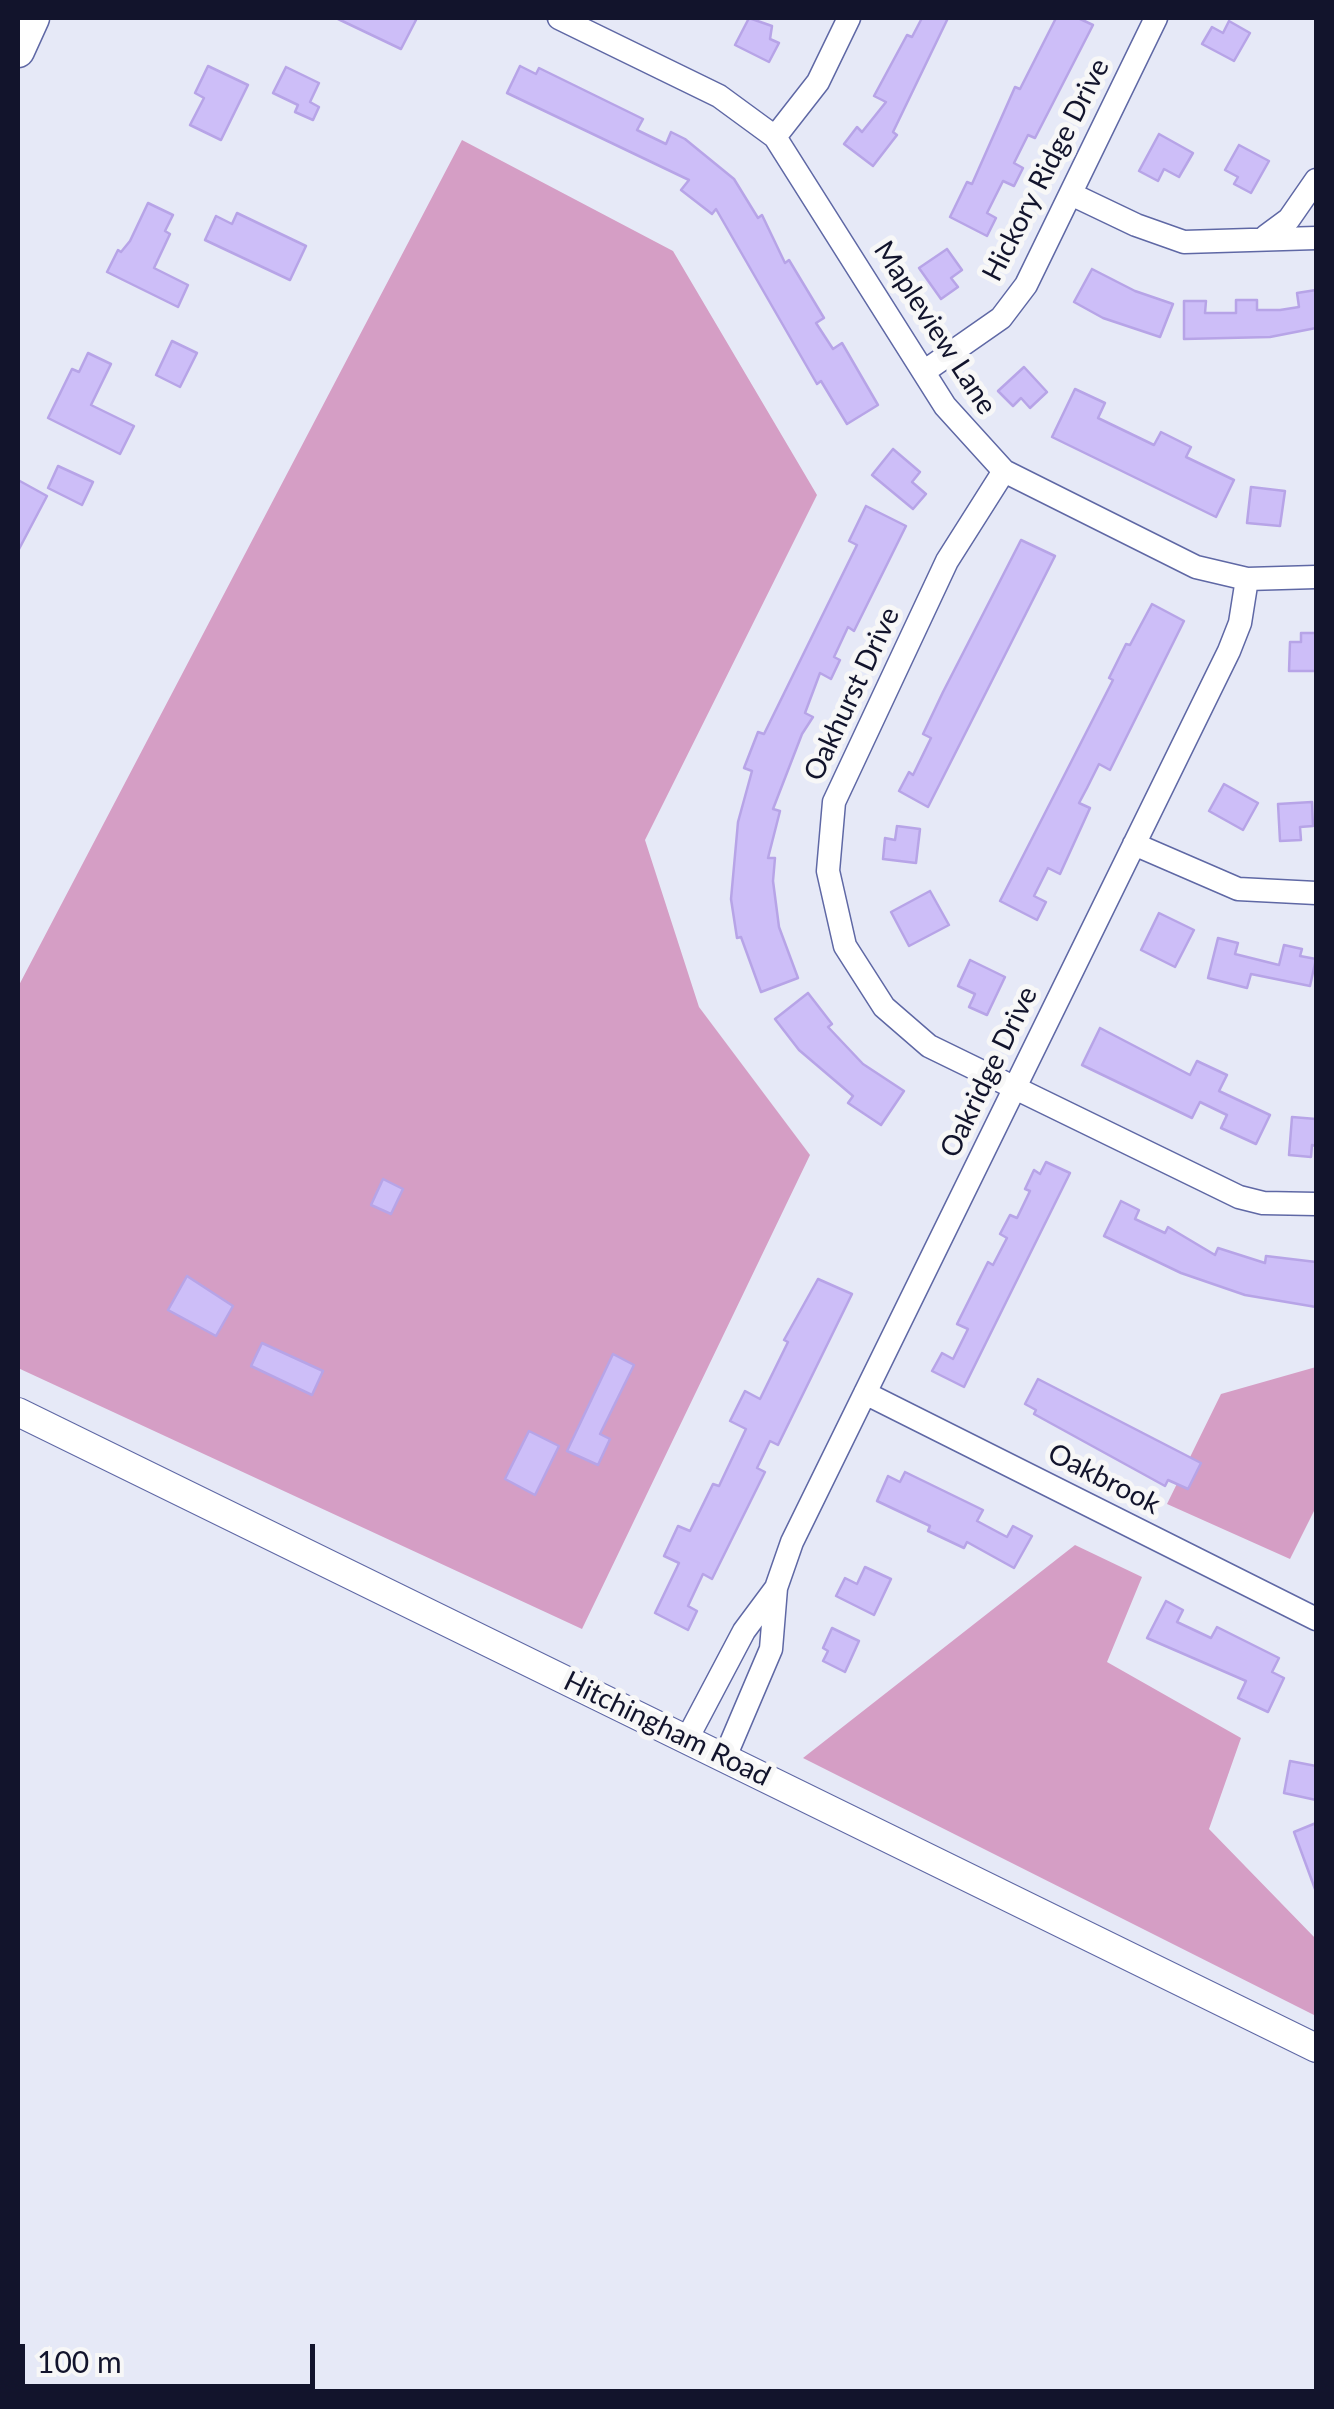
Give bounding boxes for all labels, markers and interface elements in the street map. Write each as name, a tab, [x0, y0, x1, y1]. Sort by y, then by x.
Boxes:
street label: Hickory Ridge Drive	[975, 53, 1117, 287]
street label: Mapleview Lane	[866, 235, 1004, 421]
street label: Oakhurst Drive	[797, 602, 907, 786]
street label: Oakridge Drive	[933, 981, 1045, 1163]
street label: Oakbrook	[1042, 1436, 1166, 1522]
street label: Hitchingham Road	[558, 1664, 776, 1794]
scale bar	[25, 2324, 320, 2386]
text: 100 m	[37, 2343, 122, 2379]

